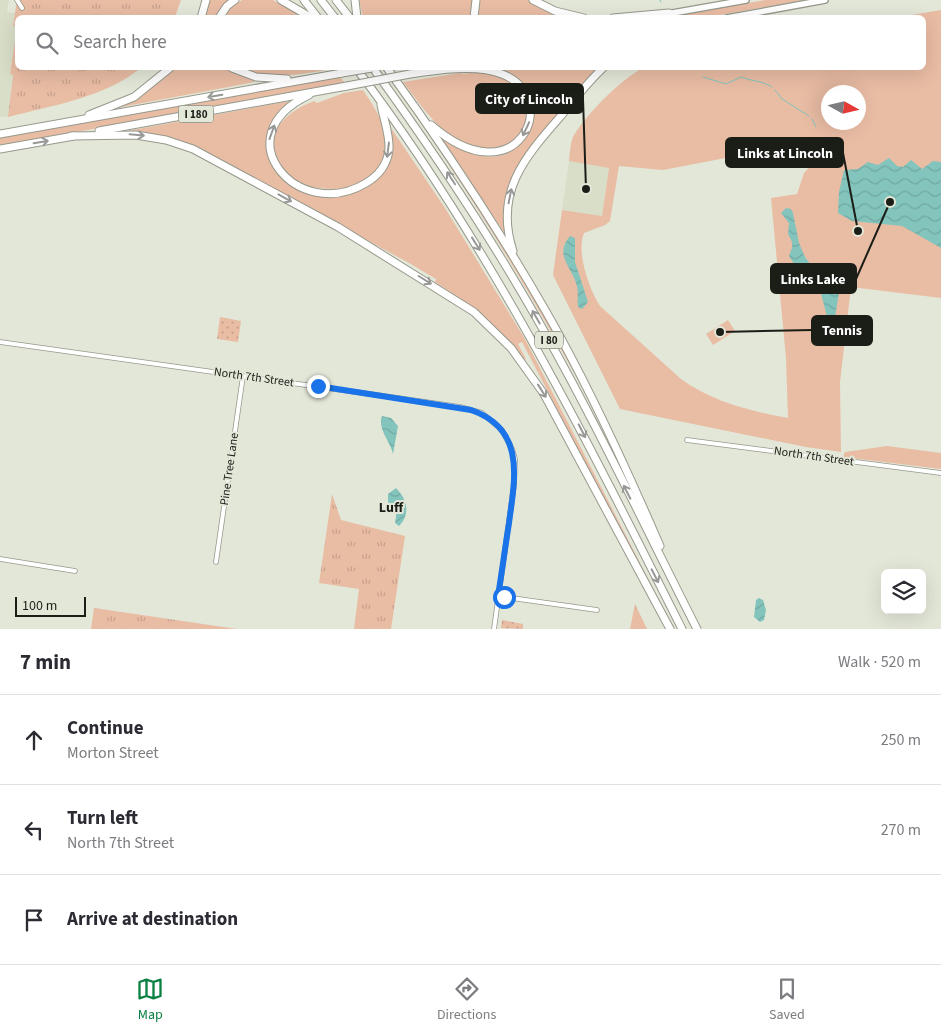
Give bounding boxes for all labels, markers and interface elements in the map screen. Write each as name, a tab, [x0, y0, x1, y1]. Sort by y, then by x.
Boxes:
search box	[15, 15, 926, 70]
icon: search	[33, 29, 61, 57]
text: Search here	[73, 29, 167, 56]
callout: City of Lincoln	[476, 84, 583, 113]
north arrow	[821, 85, 866, 130]
text: City of Lincoln	[485, 90, 573, 110]
one-way arrow	[208, 91, 224, 101]
road number: I 180	[178, 106, 214, 122]
one-way arrow	[520, 121, 530, 136]
one-way arrow	[268, 125, 277, 140]
one-way arrow	[129, 131, 145, 140]
one-way arrow	[32, 136, 48, 146]
callout: Links at Lincoln	[726, 138, 843, 167]
one-way arrow	[383, 142, 393, 158]
text: Links at Lincoln	[737, 144, 833, 164]
one-way arrow	[446, 172, 456, 186]
one-way arrow	[505, 189, 515, 205]
one-way arrow	[277, 194, 292, 203]
one-way arrow	[472, 237, 482, 251]
callout: Links Lake	[771, 264, 856, 293]
text: Links Lake	[781, 270, 845, 290]
one-way arrow	[418, 275, 432, 285]
one-way arrow	[531, 309, 541, 324]
callout: Tennis	[812, 316, 872, 345]
text: Tennis	[822, 321, 862, 341]
road number: I 80	[535, 332, 563, 348]
street label: North 7th Street	[213, 363, 295, 392]
route end	[307, 375, 330, 398]
one-way arrow	[537, 383, 547, 397]
one-way arrow	[577, 424, 587, 439]
street label: Pine Tree Lane	[216, 432, 243, 507]
street label: North 7th Street	[773, 442, 855, 471]
one-way arrow	[622, 485, 631, 500]
district label: Luff	[379, 498, 404, 518]
one-way arrow	[650, 569, 660, 584]
map controls	[881, 569, 926, 614]
button: layers	[881, 569, 926, 614]
route start	[493, 586, 516, 609]
scale bar	[15, 594, 86, 617]
text: 100 m	[22, 596, 57, 616]
text: 7 min	[20, 647, 71, 677]
text: Walk · 520 m	[838, 651, 921, 673]
text: Continue	[67, 715, 144, 742]
icon: ahead	[20, 726, 48, 754]
text: 250 m	[881, 729, 921, 751]
text: Morton Street	[67, 742, 159, 764]
text: Turn left	[67, 805, 138, 832]
icon: left	[20, 816, 48, 844]
text: 270 m	[881, 819, 921, 841]
text: North 7th Street	[67, 832, 174, 854]
icon: arrive	[20, 906, 48, 934]
text: Arrive at destination	[67, 906, 238, 933]
tab: Map	[136, 975, 164, 1025]
tab: Directions	[437, 975, 496, 1025]
tab: Saved	[769, 975, 805, 1025]

